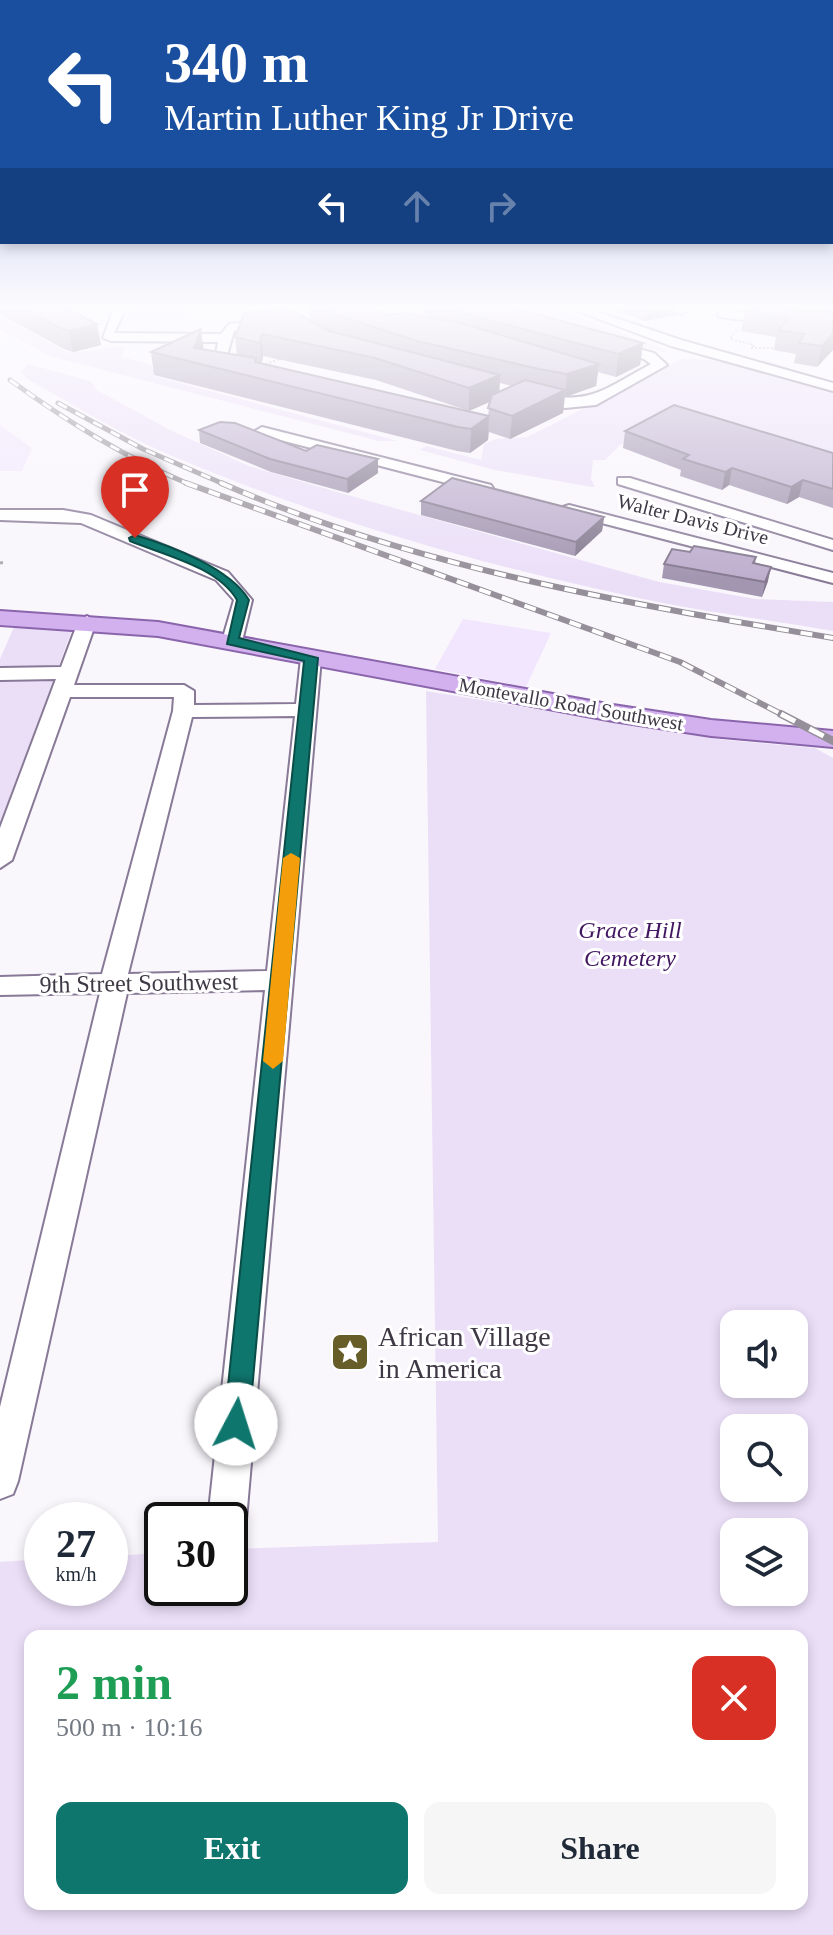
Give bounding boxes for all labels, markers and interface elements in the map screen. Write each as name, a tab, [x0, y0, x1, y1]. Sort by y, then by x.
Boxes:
icon: left	[32, 32, 136, 136]
text: 340 m	[164, 32, 309, 94]
text: Martin Luther King Jr Drive	[164, 98, 574, 138]
icon: left	[311, 184, 355, 228]
icon: ahead	[395, 184, 439, 228]
icon: right	[479, 184, 523, 228]
pin	[101, 456, 169, 538]
icon: arrive	[113, 468, 157, 512]
street label: Walter Davis Drive	[615, 490, 771, 548]
street label: Montevallo Road Southwest	[457, 673, 685, 735]
park label: Grace Hill Cemetery	[578, 917, 682, 971]
street label: 9th Street Southwest	[39, 968, 239, 998]
map controls	[720, 1310, 808, 1606]
button: sound	[720, 1310, 808, 1398]
place label: African Village in America	[378, 1321, 551, 1384]
place icon: African Village in America	[329, 1331, 371, 1373]
position arrow	[194, 1382, 278, 1466]
button: search	[720, 1414, 808, 1502]
speed limit sign: 30	[144, 1502, 248, 1606]
button: layers	[720, 1518, 808, 1606]
text: 27	[56, 1521, 96, 1566]
text: km/h	[55, 1563, 97, 1585]
text: 2 min	[56, 1656, 172, 1709]
button: close	[692, 1656, 776, 1740]
text: 500 m · 10:16	[56, 1713, 203, 1742]
button: Exit	[56, 1802, 408, 1894]
button: Share	[424, 1802, 776, 1894]

